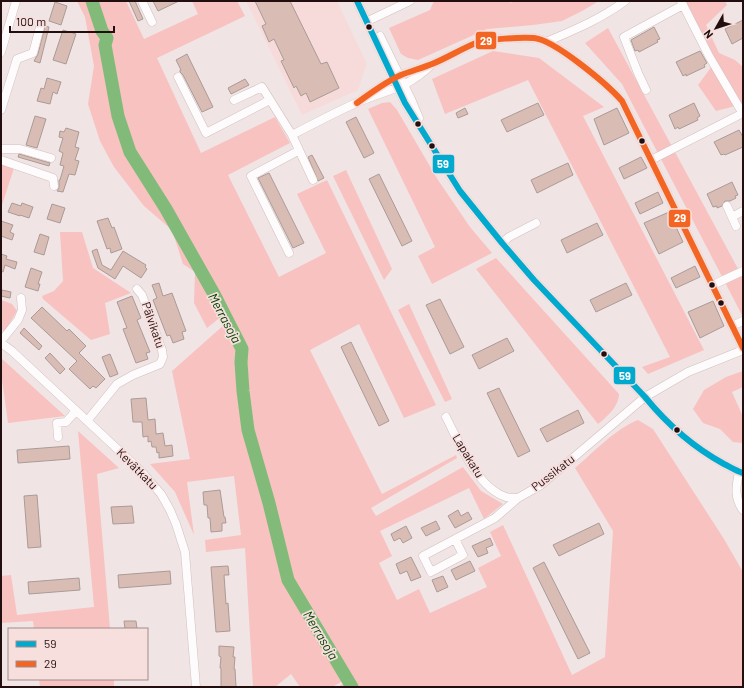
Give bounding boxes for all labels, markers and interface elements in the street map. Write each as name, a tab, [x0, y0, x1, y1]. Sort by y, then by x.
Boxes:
scale bar	[10, 8, 114, 34]
north arrow	[696, 8, 736, 48]
text: 100 m	[16, 14, 46, 28]
unlabelled marker	[364, 22, 374, 32]
text: N	[700, 28, 715, 42]
line badge: 29	[475, 31, 497, 50]
text: 29	[480, 34, 492, 47]
unlabelled marker	[413, 119, 423, 129]
unlabelled marker	[637, 136, 647, 146]
unlabelled marker	[427, 141, 437, 151]
line badge: 59	[432, 154, 455, 174]
text: 59	[437, 157, 449, 170]
line badge: 29	[668, 209, 691, 228]
text: 29	[674, 211, 686, 224]
unlabelled marker	[707, 280, 717, 290]
water label: Merrasoja	[205, 290, 245, 346]
unlabelled marker	[716, 298, 726, 308]
street label: Pälvikatu	[140, 300, 168, 349]
unlabelled marker	[599, 349, 609, 359]
line badge: 59	[613, 366, 636, 385]
text: 59	[619, 369, 631, 382]
unlabelled marker	[672, 425, 682, 435]
street label: Lapakatu	[450, 431, 487, 480]
street label: Kevätkatu	[114, 445, 161, 492]
street label: Pussikatu	[528, 451, 577, 493]
water label: Merrasoja	[300, 607, 342, 663]
legend	[8, 628, 148, 680]
text: 59	[44, 636, 56, 650]
text: 29	[44, 656, 57, 670]

